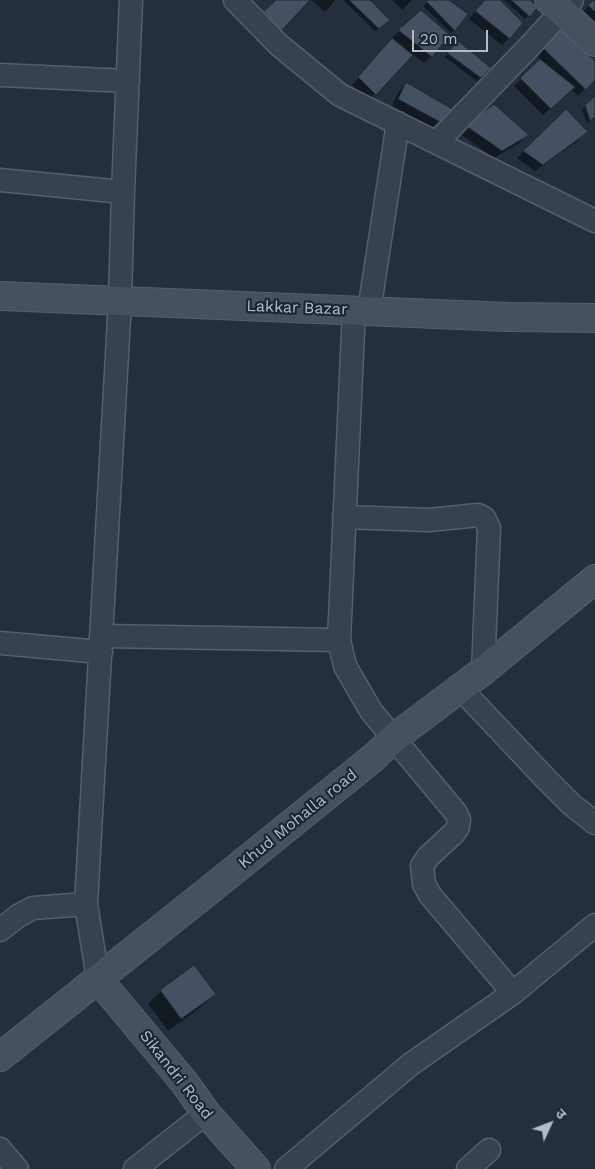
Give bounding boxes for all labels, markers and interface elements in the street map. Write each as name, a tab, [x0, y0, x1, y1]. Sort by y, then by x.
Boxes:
scale bar	[415, 20, 491, 52]
text: 20 m	[420, 30, 458, 48]
street label: Lakkar Bazar	[246, 297, 348, 319]
street label: Khud Mohalla road	[235, 765, 361, 873]
street label: Sikandri Road	[135, 1027, 217, 1123]
north arrow	[525, 1099, 575, 1149]
text: उ	[552, 1105, 570, 1122]

